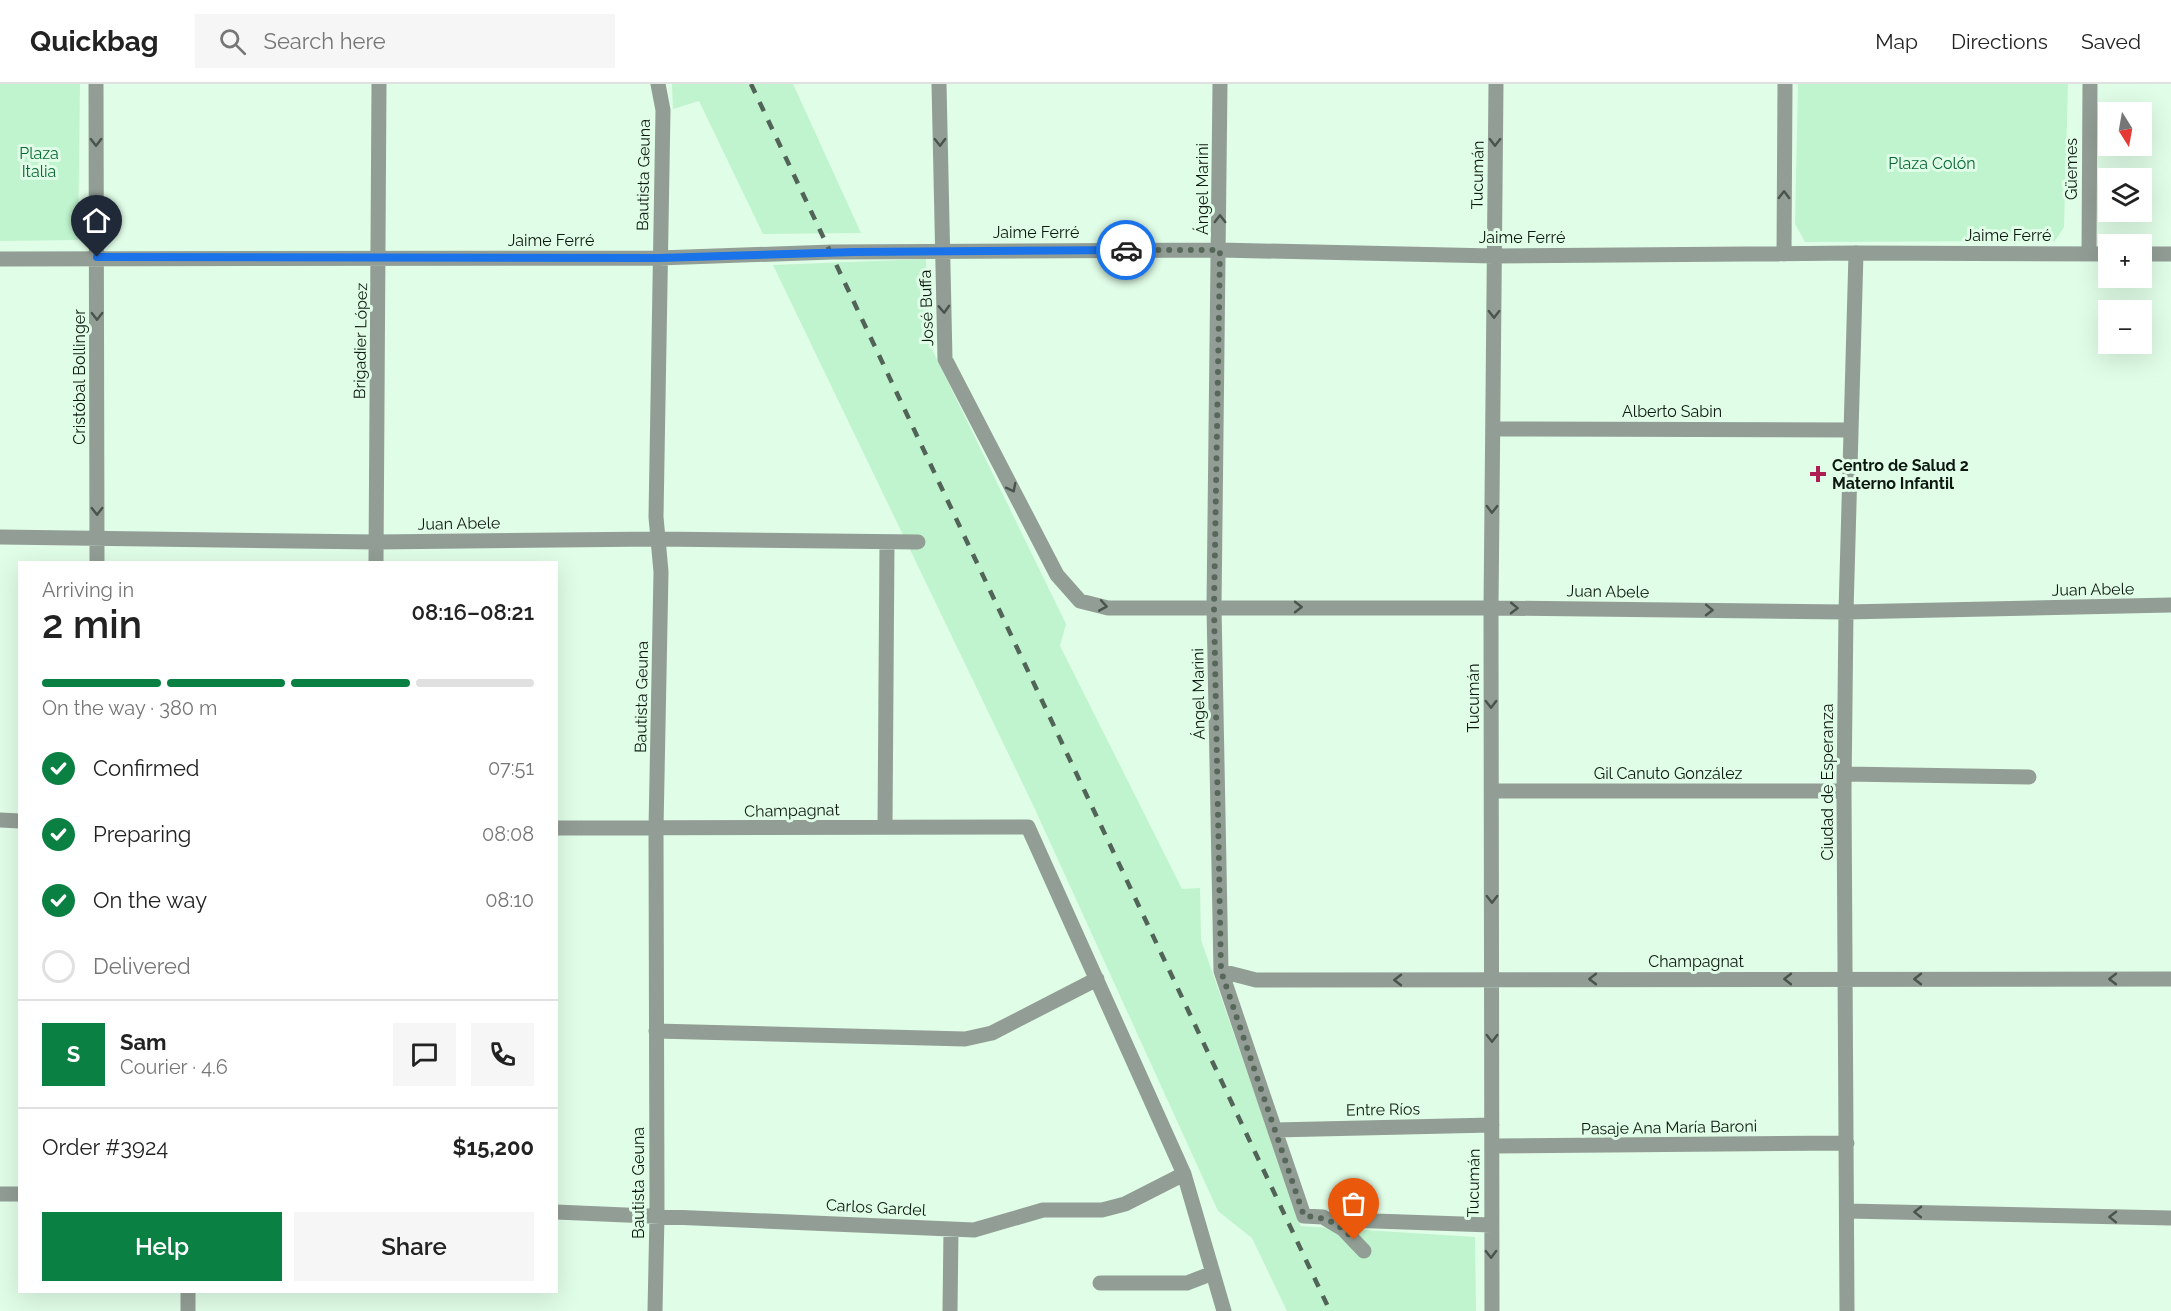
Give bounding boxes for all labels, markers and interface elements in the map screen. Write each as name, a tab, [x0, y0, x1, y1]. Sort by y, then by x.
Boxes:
search box	[195, 14, 615, 68]
text: Quickbag	[30, 25, 159, 58]
icon: search	[216, 25, 249, 58]
text: Search here	[264, 28, 386, 54]
text: Map	[1875, 29, 1918, 54]
text: Directions	[1951, 29, 2048, 54]
text: Saved	[2081, 29, 2141, 54]
north arrow	[2098, 102, 2152, 156]
map controls	[2098, 102, 2152, 354]
street label: Bautista Geuna	[633, 119, 654, 231]
one-way arrow	[90, 138, 102, 147]
one-way arrow	[934, 138, 946, 147]
one-way arrow	[1489, 138, 1501, 147]
street label: Güemes	[2062, 138, 2081, 200]
street label: Tucumán	[1467, 140, 1488, 210]
street label: Ángel Marini	[1192, 143, 1212, 235]
park label: Plaza Italia	[19, 144, 59, 181]
park label: Plaza Colón	[1888, 154, 1976, 173]
button: layers	[2098, 168, 2152, 222]
one-way arrow	[1778, 191, 1790, 200]
pin	[71, 195, 122, 257]
icon: home	[80, 204, 113, 237]
one-way arrow	[1214, 215, 1226, 224]
courier	[1096, 220, 1156, 280]
street label: Jaime Ferré	[993, 223, 1079, 242]
street label: Jaime Ferré	[1965, 226, 2051, 245]
street label: Jaime Ferré	[1479, 228, 1565, 247]
street label: Jaime Ferré	[508, 231, 594, 250]
icon: car	[1110, 234, 1143, 267]
button: +	[2098, 234, 2152, 288]
street label: José Buffa	[916, 269, 937, 347]
street label: Brigadier López	[350, 283, 371, 399]
button: −	[2098, 300, 2152, 354]
one-way arrow	[938, 305, 950, 314]
street label: Cristóbal Bollinger	[70, 309, 89, 445]
one-way arrow	[1487, 310, 1500, 319]
one-way arrow	[91, 311, 103, 320]
street label: Alberto Sabin	[1622, 402, 1722, 421]
place label: Centro de Salud 2 Materno Infantil	[1832, 456, 1969, 493]
marker: Centro de Salud 2 Materno Infantil	[1809, 465, 1827, 483]
one-way arrow	[1005, 482, 1016, 492]
one-way arrow	[1486, 505, 1498, 514]
one-way arrow	[91, 506, 103, 515]
street label: Juan Abele	[418, 513, 500, 534]
text: Arriving in	[42, 578, 134, 602]
street label: Juan Abele	[2052, 579, 2134, 600]
street label: Juan Abele	[1567, 581, 1649, 602]
text: 08:16–08:21	[412, 599, 534, 625]
one-way arrow	[1098, 599, 1108, 612]
text: 2 min	[42, 601, 142, 647]
one-way arrow	[1293, 601, 1302, 613]
one-way arrow	[1509, 602, 1518, 614]
one-way arrow	[1704, 604, 1713, 616]
street label: Bautista Geuna	[631, 641, 652, 753]
street label: Ángel Marini	[1187, 648, 1209, 740]
street label: Tucumán	[1464, 664, 1483, 732]
text: On the way · 380 m	[42, 696, 217, 720]
one-way arrow	[1485, 700, 1498, 709]
street label: Ciudad de Esperanza	[1818, 703, 1837, 861]
icon: check	[42, 752, 75, 785]
text: Confirmed	[93, 755, 200, 781]
text: 07:51	[488, 756, 534, 780]
street label: Gil Canuto González	[1594, 764, 1742, 783]
street label: Champagnat	[744, 800, 841, 821]
icon: check	[42, 818, 75, 851]
text: Preparing	[93, 821, 191, 847]
text: 08:08	[482, 822, 534, 846]
icon: check	[42, 884, 75, 917]
text: On the way	[93, 887, 207, 913]
text: 08:10	[485, 888, 534, 912]
one-way arrow	[1486, 895, 1498, 904]
street label: Champagnat	[1648, 952, 1744, 971]
text: Delivered	[93, 953, 191, 979]
one-way arrow	[1588, 973, 1597, 985]
one-way arrow	[1783, 973, 1792, 985]
one-way arrow	[1913, 973, 1922, 985]
one-way arrow	[2108, 973, 2117, 985]
one-way arrow	[1393, 974, 1402, 986]
button: chat	[393, 1023, 456, 1086]
button: phone	[471, 1023, 534, 1086]
text: Sam	[120, 1029, 167, 1055]
one-way arrow	[1486, 1033, 1498, 1042]
text: S	[67, 1041, 80, 1067]
text: Courier · 4.6	[120, 1055, 228, 1079]
street label: Entre Ríos	[1346, 1099, 1421, 1120]
street label: Pasaje Ana María Baroni	[1581, 1116, 1757, 1139]
street label: Bautista Geuna	[629, 1127, 648, 1239]
text: Order #3924	[42, 1134, 168, 1160]
text: $15,200	[452, 1134, 534, 1160]
street label: Tucumán	[1463, 1148, 1484, 1218]
pin	[1328, 1178, 1379, 1240]
icon: bag	[1337, 1187, 1370, 1220]
street label: Carlos Gardel	[825, 1195, 927, 1220]
one-way arrow	[1913, 1206, 1922, 1219]
one-way arrow	[2108, 1210, 2117, 1223]
button: Help	[42, 1212, 282, 1281]
button: Share	[294, 1212, 534, 1281]
one-way arrow	[1485, 1249, 1497, 1258]

